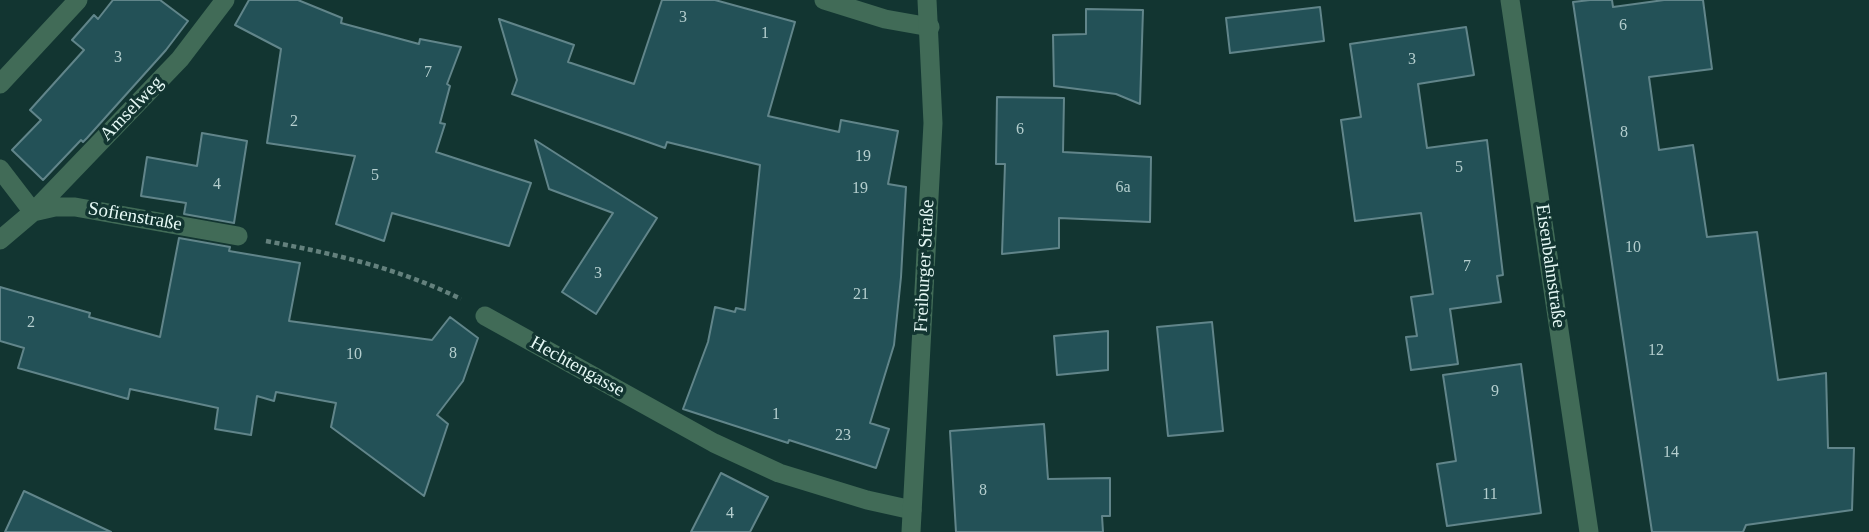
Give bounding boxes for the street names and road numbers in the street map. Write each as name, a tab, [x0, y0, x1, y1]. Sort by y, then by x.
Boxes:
street label: Amselweg	[96, 72, 168, 146]
street label: Sofienstraße	[86, 198, 184, 236]
street label: Freiburger Straße	[910, 199, 940, 333]
street label: Eisenbahnstraße	[1530, 203, 1570, 329]
street label: Hechtengasse	[526, 332, 628, 402]

